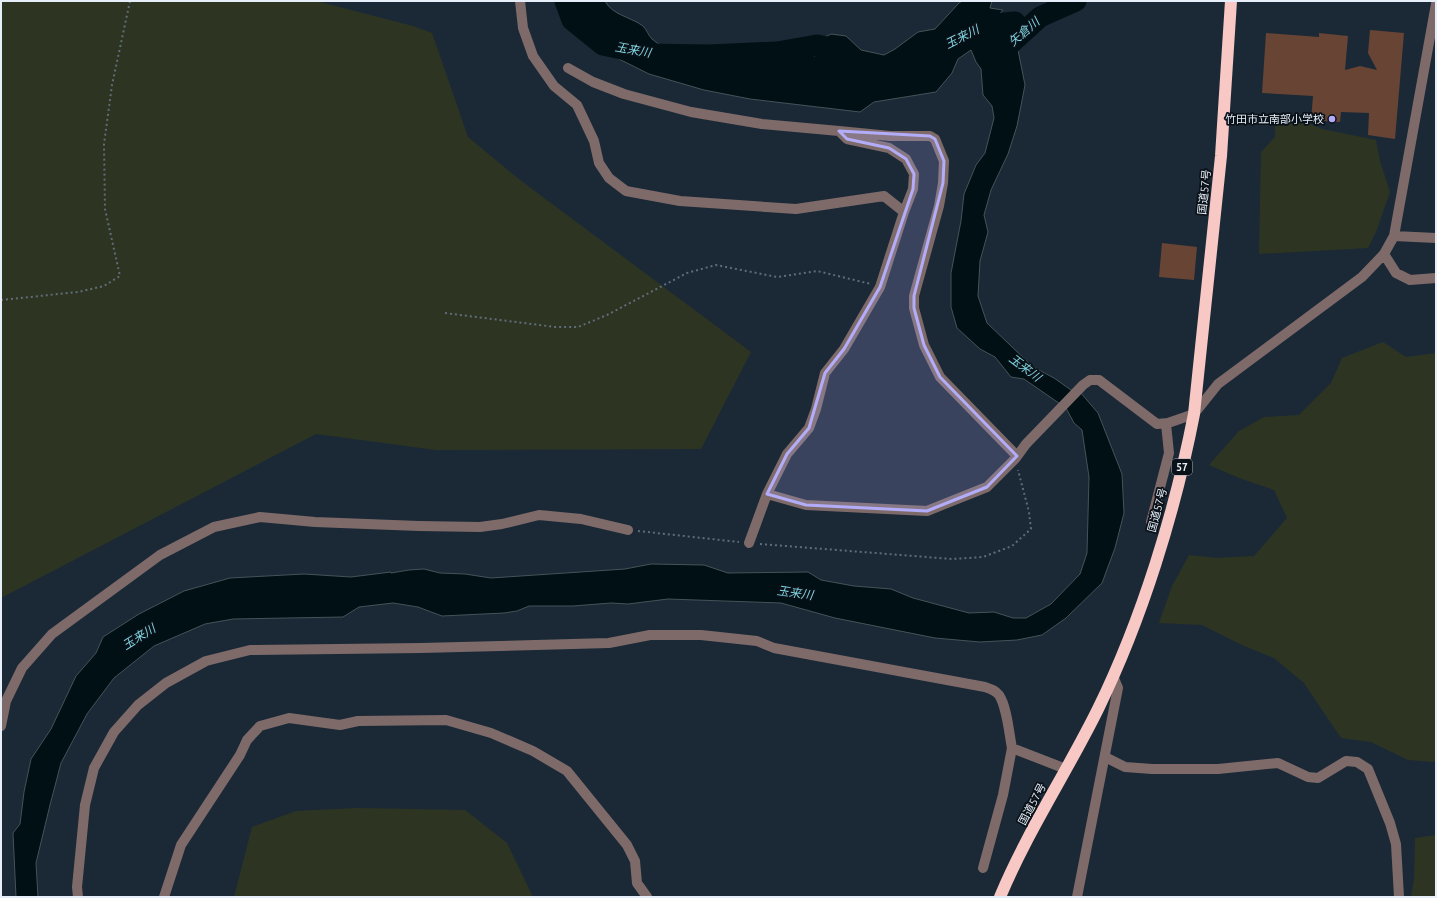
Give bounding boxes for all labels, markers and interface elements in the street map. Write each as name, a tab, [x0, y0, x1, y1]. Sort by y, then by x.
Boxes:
water label: 矢倉川	[1006, 14, 1043, 48]
water label: 玉来川	[943, 22, 983, 51]
water label: 玉来川	[614, 40, 654, 59]
place label: 竹田市立南部小学校	[1225, 113, 1324, 125]
marker: 竹田市立南部小学校	[1327, 114, 1337, 124]
street label: 国道57号	[1196, 169, 1212, 215]
water label: 玉来川	[1007, 352, 1045, 385]
road number: 57	[1172, 459, 1192, 475]
street label: 国道57号	[1145, 487, 1169, 533]
water label: 玉来川	[776, 584, 816, 602]
water label: 玉来川	[120, 620, 159, 652]
street label: 国道57号	[1016, 781, 1048, 827]

